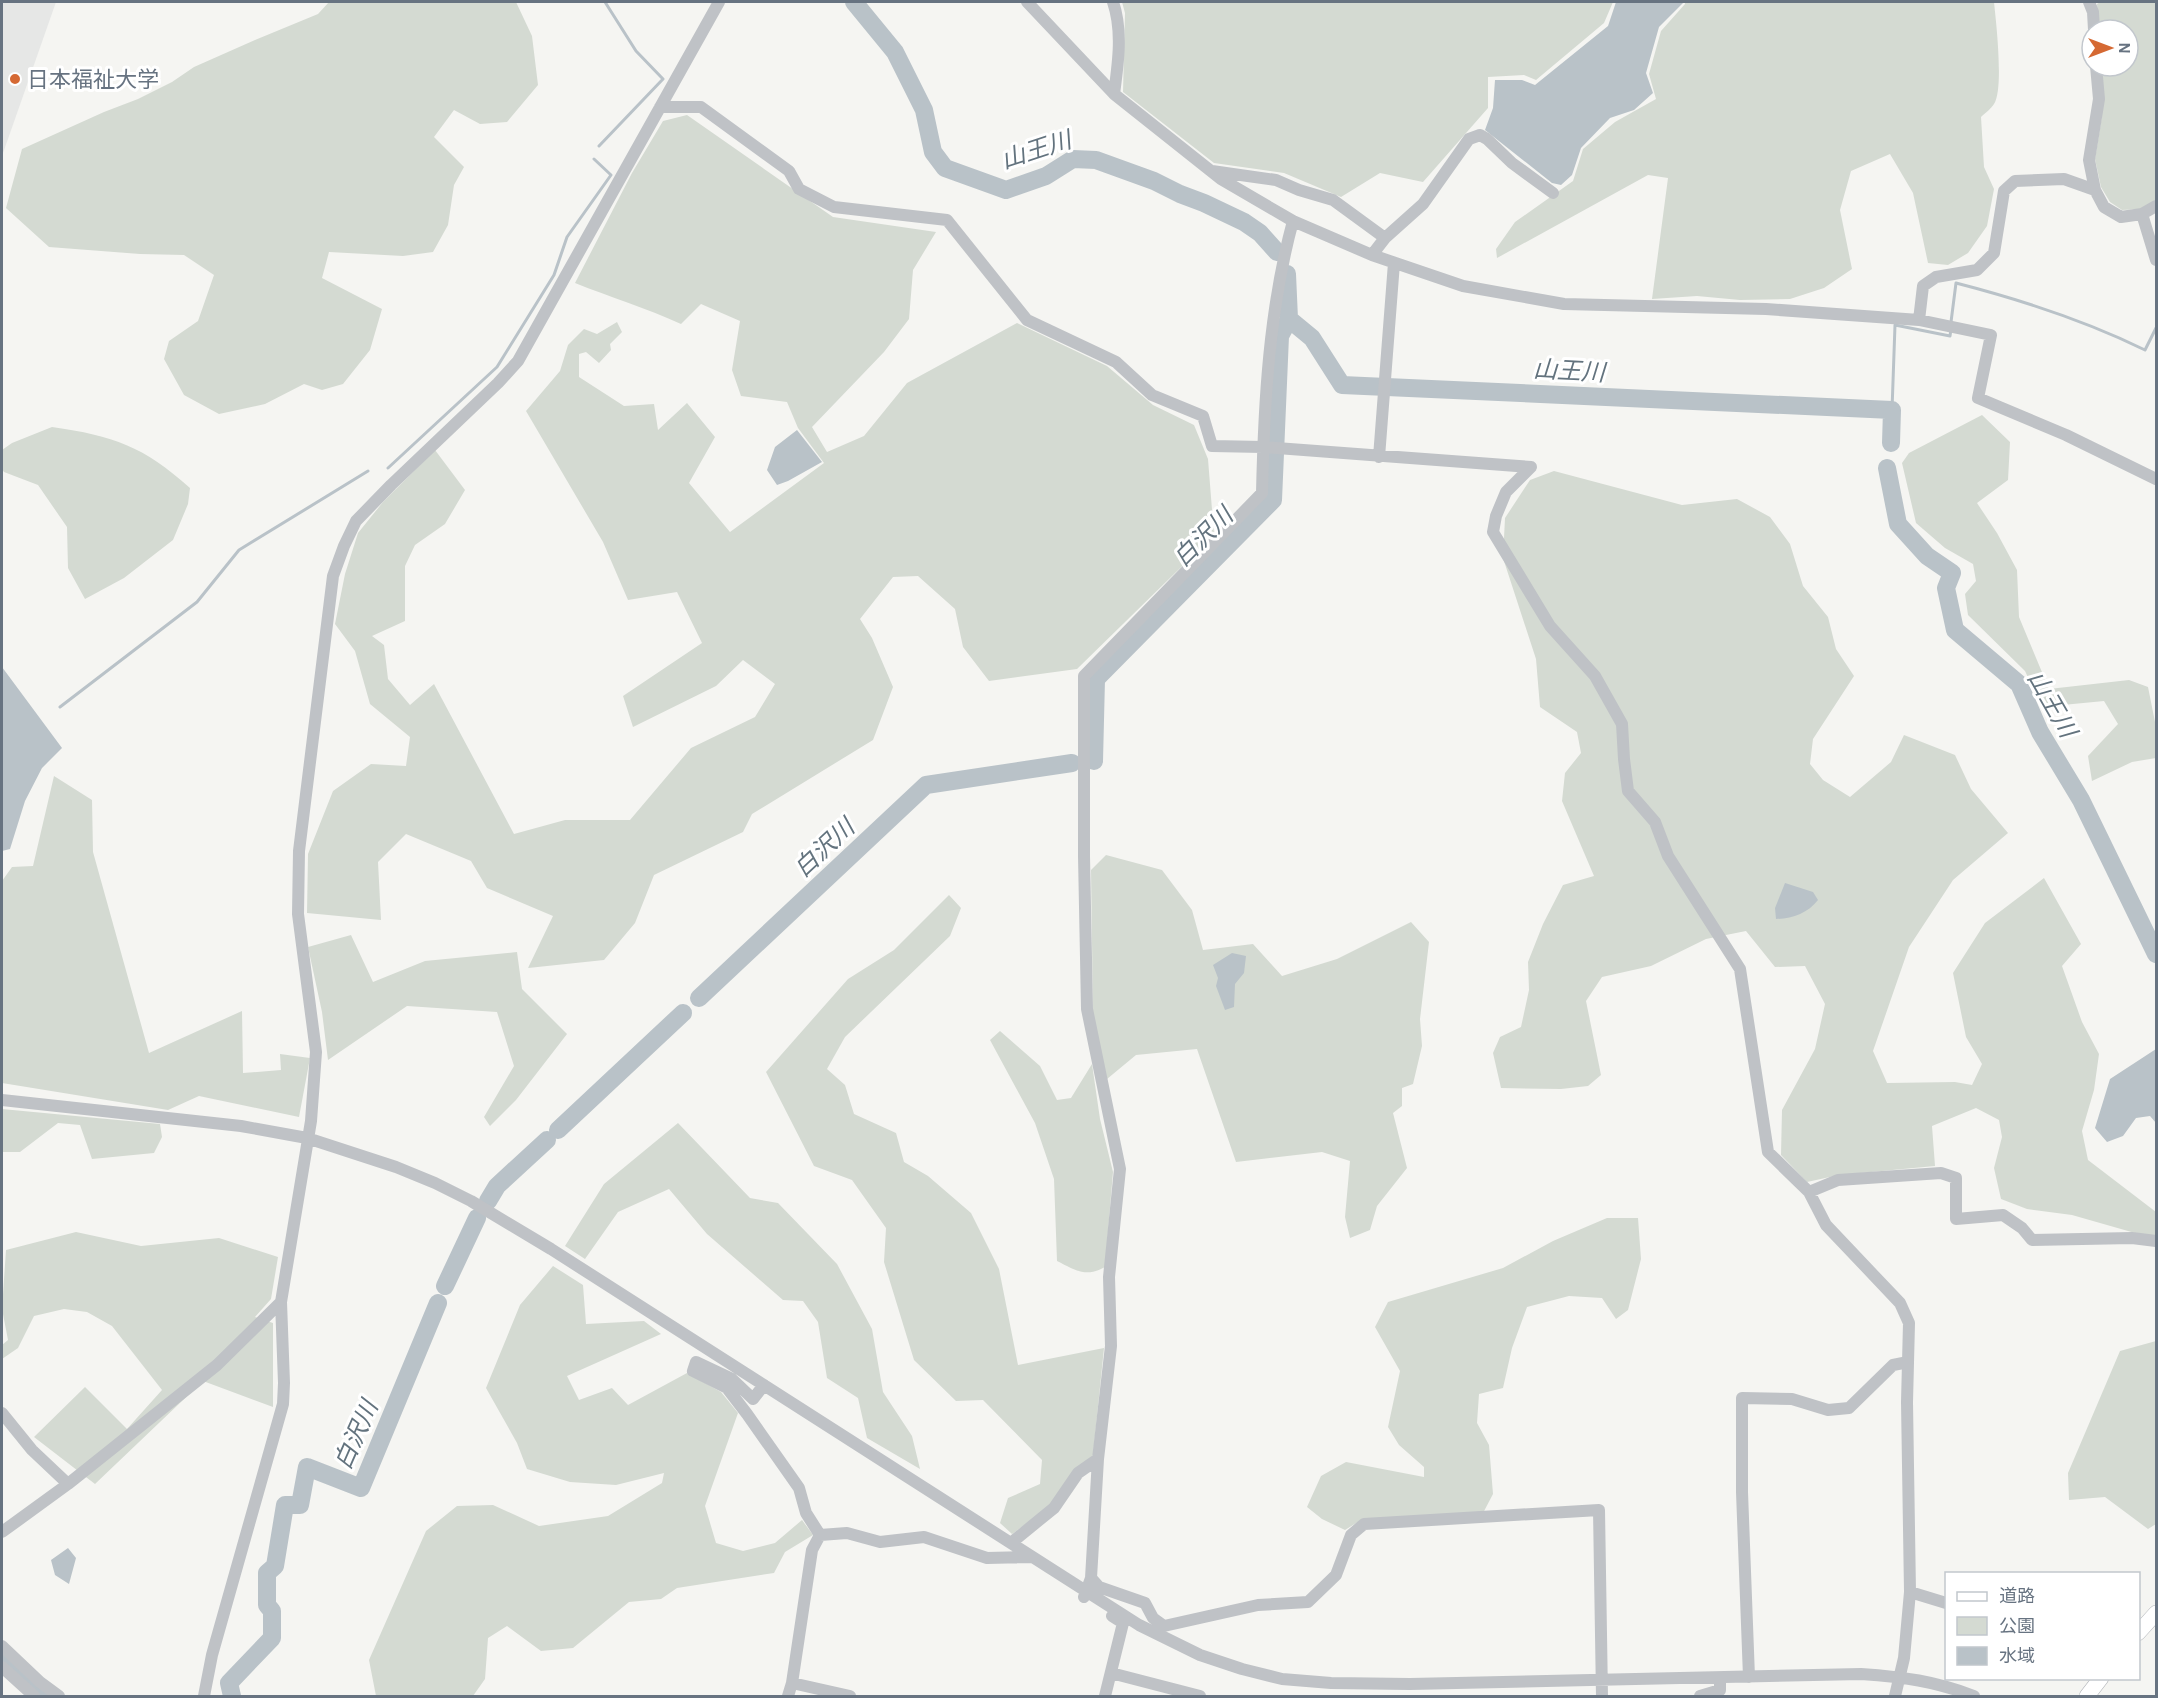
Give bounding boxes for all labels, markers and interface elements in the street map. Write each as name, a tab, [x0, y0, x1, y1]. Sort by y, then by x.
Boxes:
north arrow	[2080, 18, 2140, 78]
text: N	[2116, 42, 2132, 54]
place label: 日本福祉大学	[27, 68, 159, 91]
marker: 日本福祉大学	[8, 72, 22, 86]
water label: 山王川	[998, 127, 1077, 173]
water label: 山王川	[1532, 357, 1609, 386]
water label: 白沢川	[1168, 500, 1240, 572]
water label: 山王川	[2023, 667, 2082, 744]
water label: 白沢川	[789, 812, 861, 882]
water label: 白沢川	[329, 1394, 384, 1473]
legend	[1945, 1572, 2140, 1680]
text: 道路	[1999, 1586, 2035, 1606]
text: 公園	[1999, 1617, 2035, 1636]
text: 水域	[1999, 1647, 2035, 1666]

